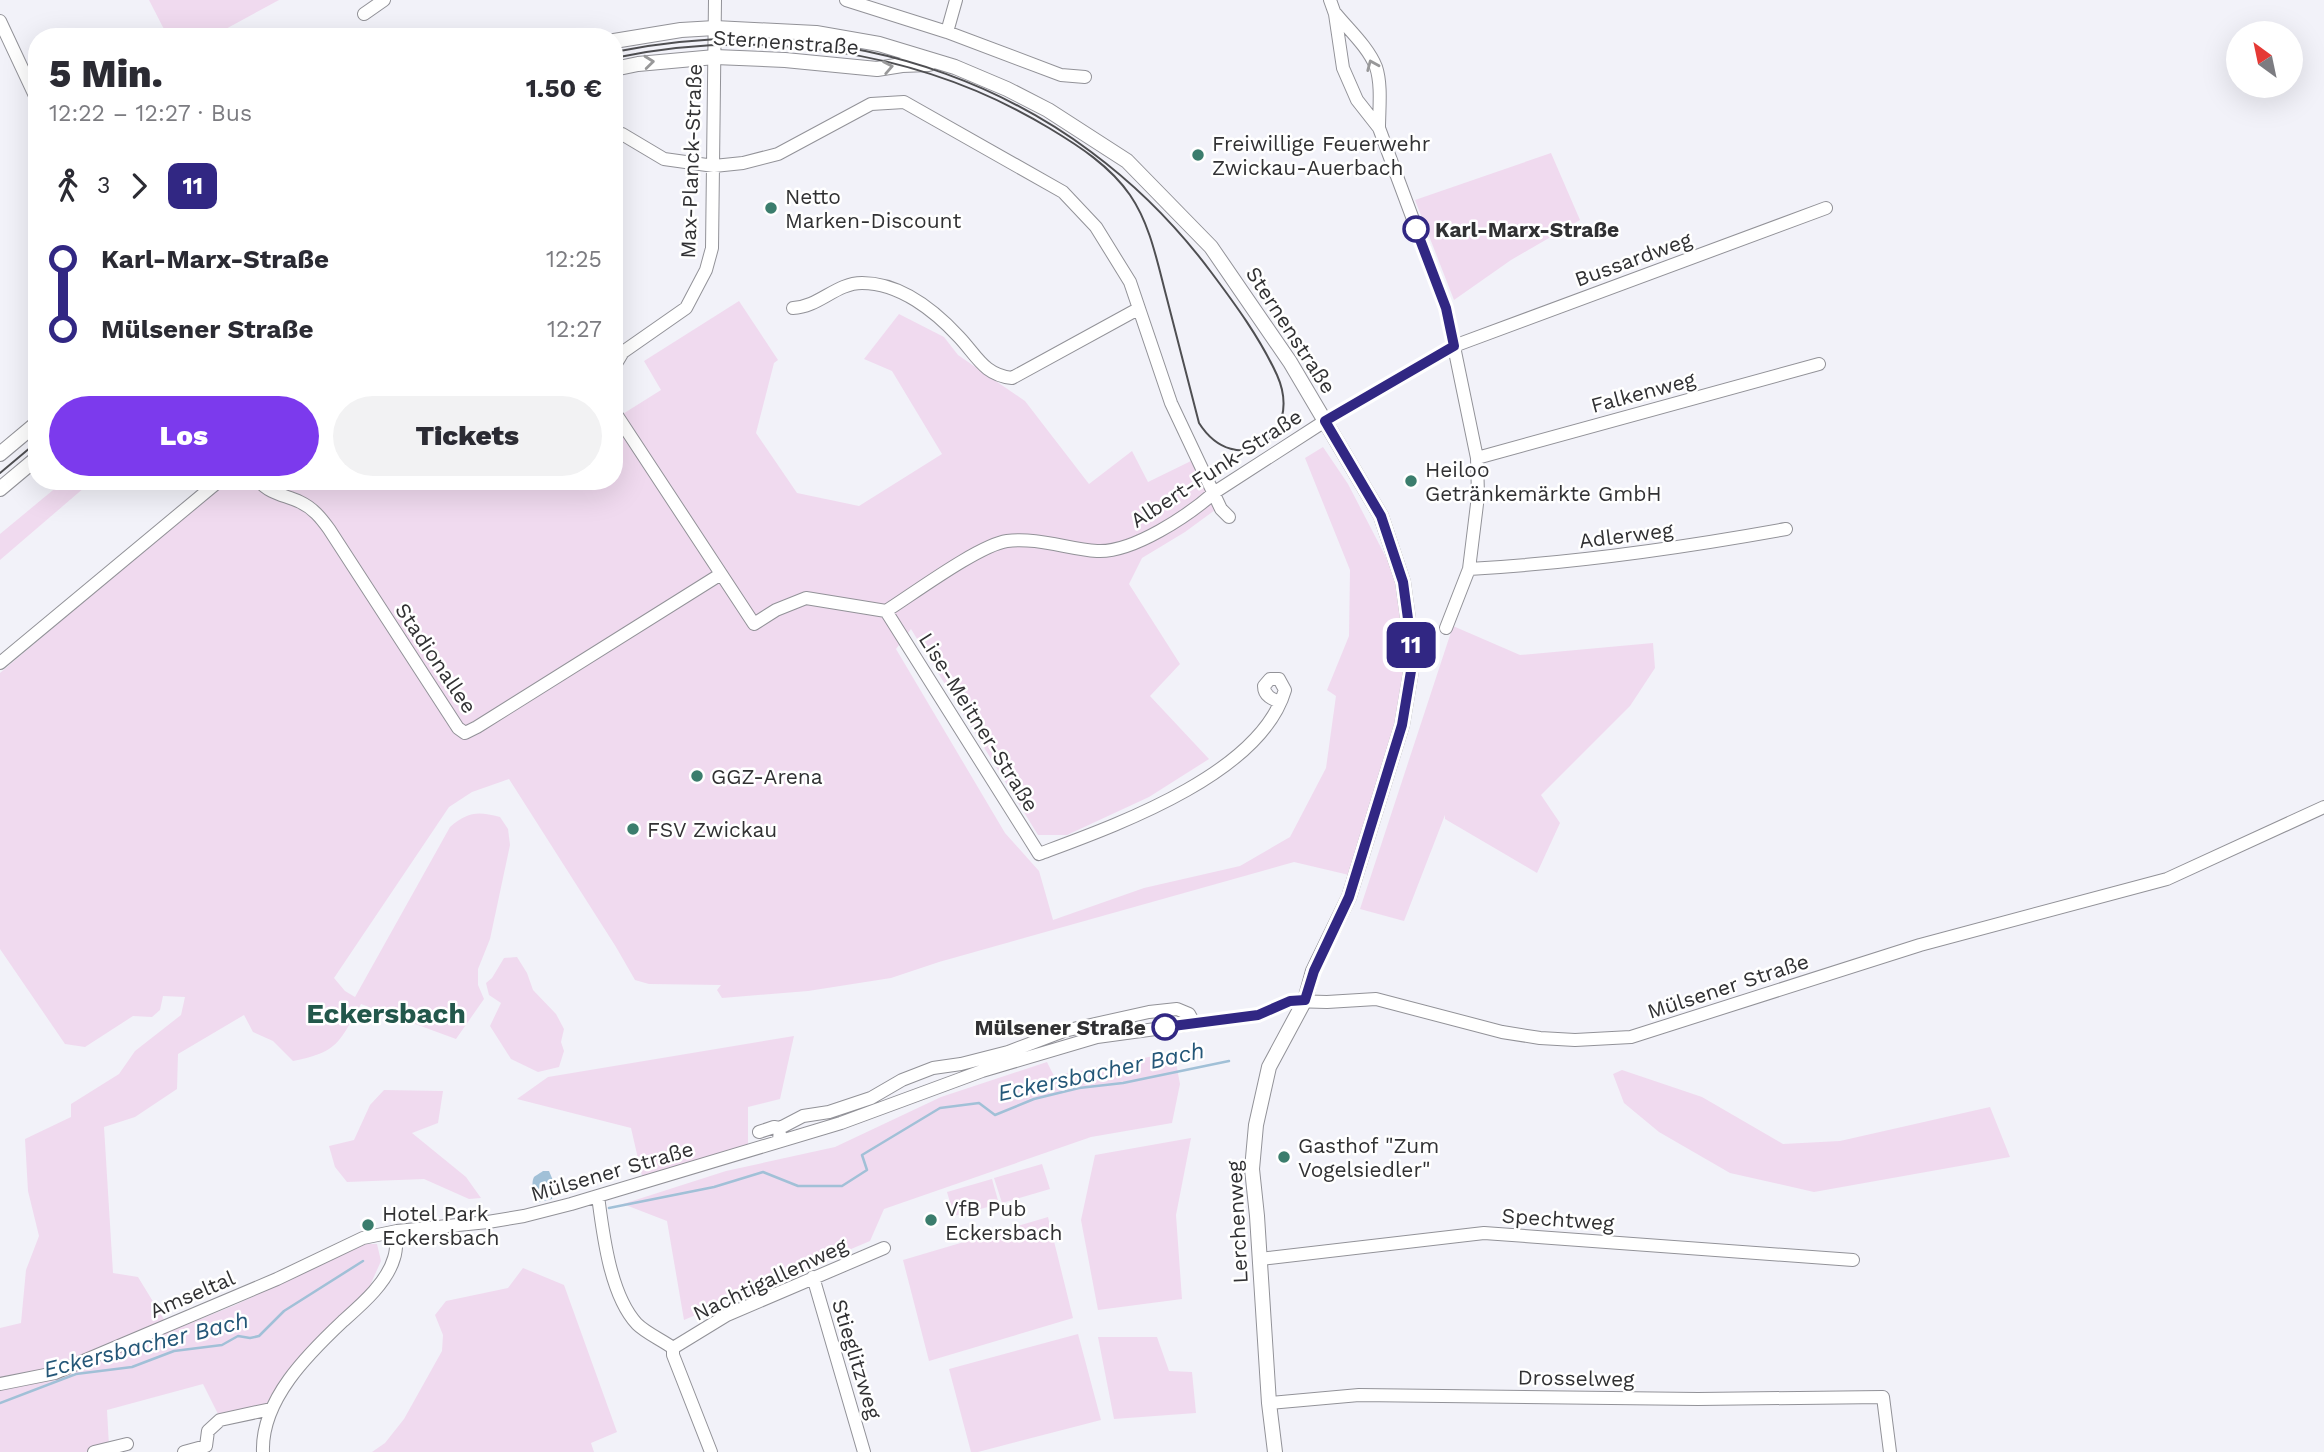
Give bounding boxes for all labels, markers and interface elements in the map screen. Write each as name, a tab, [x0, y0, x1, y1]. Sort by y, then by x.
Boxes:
north arrow	[2226, 21, 2303, 98]
map controls	[2226, 21, 2303, 98]
street label: Sternenstraße	[712, 24, 860, 60]
text: 5 Min.	[49, 52, 163, 96]
one-way arrow	[643, 55, 655, 70]
one-way arrow	[882, 60, 894, 75]
one-way arrow	[1367, 60, 1381, 72]
street label: Max-Planck-Straße	[675, 63, 707, 259]
text: 1.50 €	[526, 73, 602, 103]
text: 12:22 – 12:27 · Bus	[49, 100, 252, 127]
place label: Freiwillige Feuerwehr Zwickau-Auerbach	[1212, 131, 1431, 180]
marker: Freiwillige Feuerwehr Zwickau-Auerbach	[1190, 147, 1206, 163]
icon: walk	[49, 167, 87, 205]
icon: forward	[120, 167, 158, 205]
text: 3	[97, 172, 110, 199]
text: 11	[182, 172, 203, 200]
place label: Netto Marken-Discount	[785, 184, 961, 233]
marker: Netto Marken-Discount	[763, 200, 779, 216]
marker: Karl-Marx-Straße	[1403, 216, 1429, 242]
place label: Karl-Marx-Straße	[1435, 217, 1619, 242]
street label: Bussardweg	[1571, 226, 1696, 292]
text: Karl-Marx-Straße	[101, 244, 329, 274]
text: 12:25	[546, 246, 602, 273]
street label: Sternenstraße	[1241, 262, 1341, 398]
text: Mülsener Straße	[101, 314, 313, 344]
text: 12:27	[547, 316, 602, 343]
street label: Falkenweg	[1588, 366, 1699, 418]
button: Los	[49, 396, 319, 476]
button: Tickets	[333, 396, 602, 476]
street label: Albert-Funk-Straße	[1126, 403, 1306, 533]
place label: Heiloo Getränkemärkte GmbH	[1425, 457, 1662, 506]
marker: Heiloo Getränkemärkte GmbH	[1403, 473, 1419, 489]
street label: Adlerweg	[1578, 517, 1675, 553]
street label: Stadionallee	[390, 598, 482, 718]
line badge: 11	[1380, 622, 1442, 668]
street label: Lise-Meitner-Straße	[914, 628, 1044, 816]
text: 11	[1401, 631, 1421, 659]
place label: GGZ-Arena	[711, 764, 823, 789]
marker: GGZ-Arena	[689, 768, 705, 784]
place label: FSV Zwickau	[647, 817, 777, 842]
marker: FSV Zwickau	[625, 821, 641, 837]
street label: Mülsener Straße	[1644, 948, 1812, 1024]
district label: Eckersbach	[306, 997, 466, 1030]
marker: Mülsener Straße	[1152, 1014, 1178, 1040]
place label: Mülsener Straße	[974, 1015, 1146, 1040]
water label: Eckersbacher Bach	[995, 1037, 1207, 1107]
place label: Gasthof "Zum Vogelsiedler"	[1298, 1133, 1439, 1182]
street label: Mülsener Straße	[528, 1136, 696, 1206]
marker: Gasthof "Zum Vogelsiedler"	[1276, 1149, 1292, 1165]
street label: Lerchenweg	[1221, 1159, 1253, 1284]
place label: VfB Pub Eckersbach	[945, 1196, 1062, 1245]
place label: Hotel Park Eckersbach	[382, 1201, 499, 1250]
street label: Spechtweg	[1501, 1203, 1616, 1235]
marker: VfB Pub Eckersbach	[923, 1212, 939, 1228]
marker: Hotel Park Eckersbach	[360, 1217, 376, 1233]
street label: Nachtigallenweg	[689, 1232, 852, 1326]
street label: Amseltal	[146, 1265, 239, 1323]
street label: Stieglitzweg	[827, 1296, 887, 1423]
water label: Eckersbacher Bach	[41, 1306, 251, 1384]
street label: Drosselweg	[1517, 1364, 1635, 1392]

